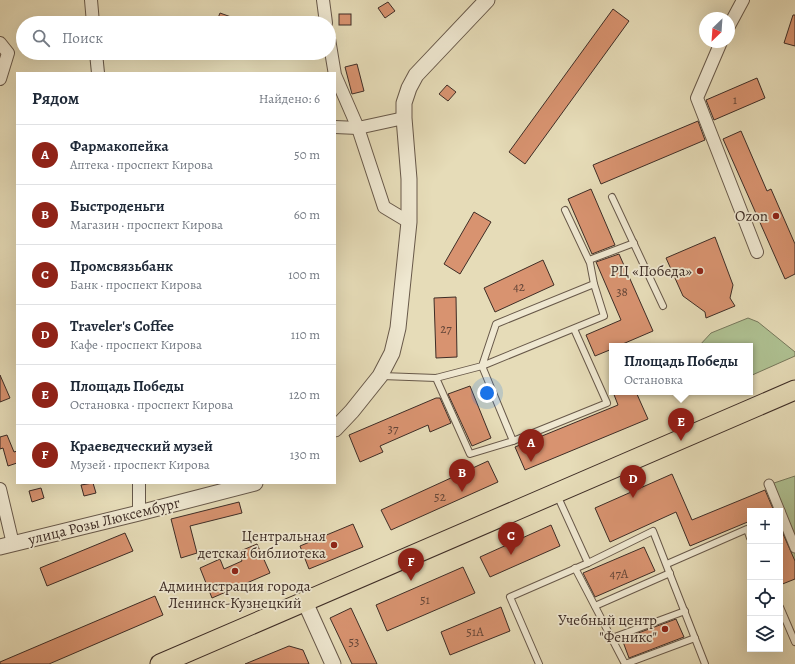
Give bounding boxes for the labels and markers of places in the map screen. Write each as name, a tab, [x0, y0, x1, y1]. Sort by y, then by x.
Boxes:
place label: Ozon	[735, 206, 768, 226]
marker: Ozon	[771, 211, 781, 221]
place label: РЦ «Победа»	[610, 261, 693, 281]
marker: РЦ «Победа»	[695, 266, 705, 276]
pin: E	[668, 408, 694, 441]
pin: A	[518, 429, 544, 462]
pin: B	[449, 459, 475, 492]
pin: D	[620, 465, 646, 498]
pin: C	[498, 522, 524, 555]
place label: Центральная детская библиотека	[197, 526, 326, 563]
marker: Центральная детская библиотека	[329, 540, 339, 550]
pin: F	[398, 548, 424, 581]
marker: Администрация города Ленинск-Кузнецкий	[230, 566, 240, 576]
place label: Администрация города Ленинск-Кузнецкий	[158, 576, 311, 613]
place label: Учебный центр "Феникс"	[558, 610, 657, 647]
marker: Учебный центр "Феникс"	[660, 624, 670, 634]

